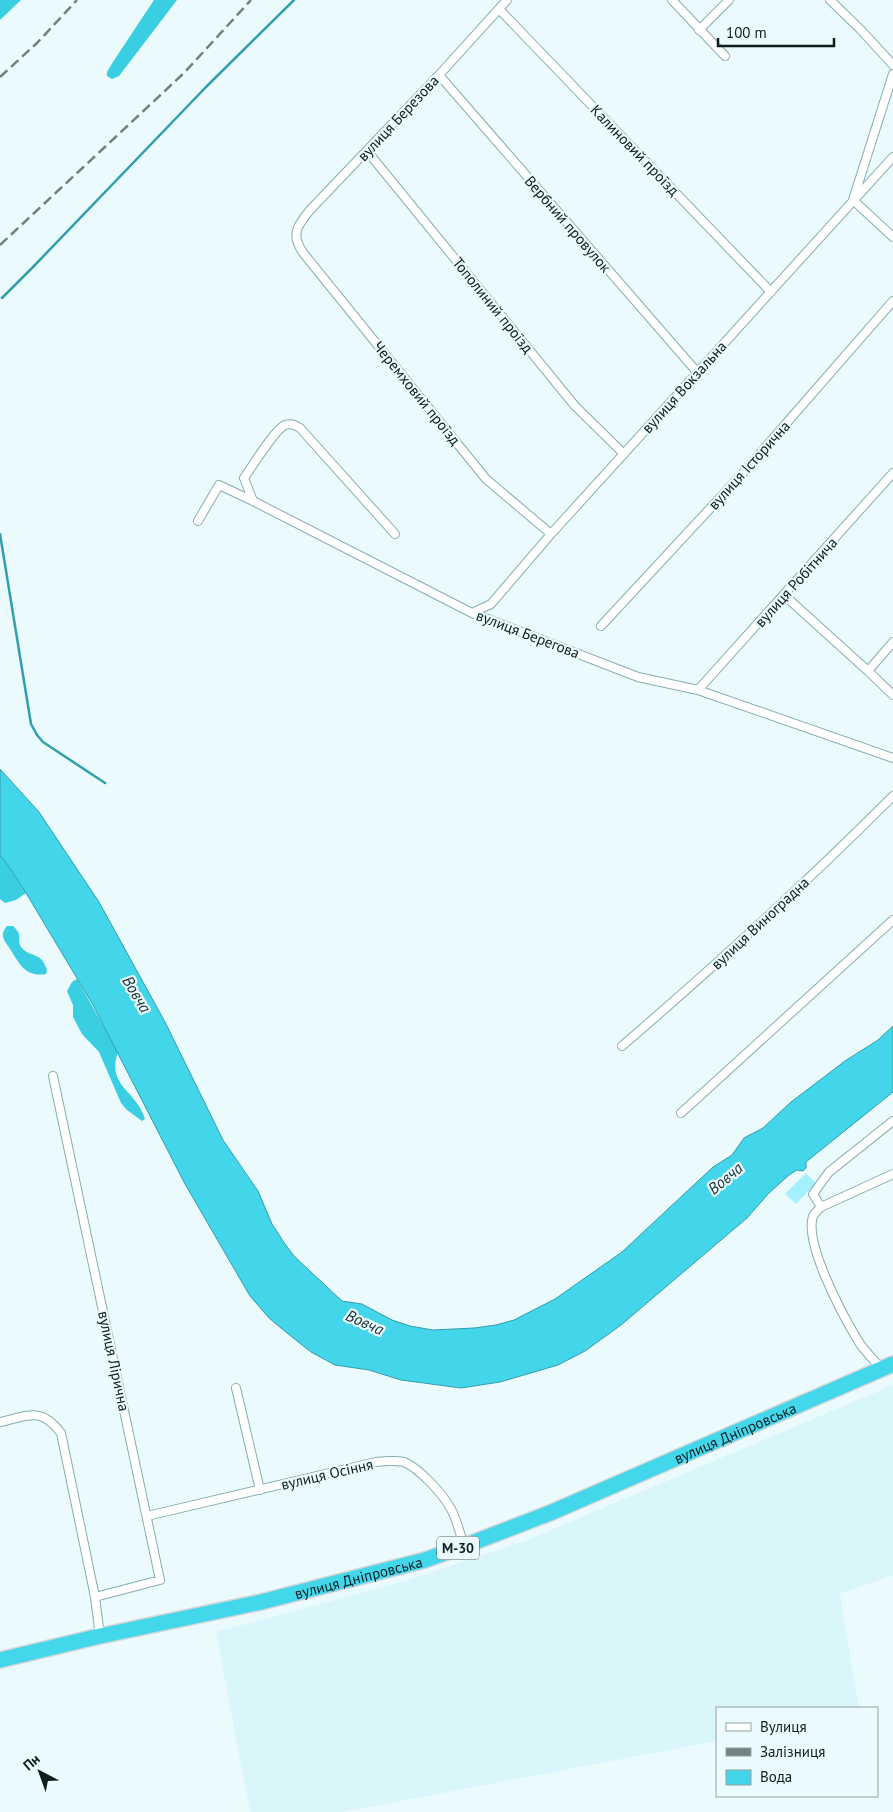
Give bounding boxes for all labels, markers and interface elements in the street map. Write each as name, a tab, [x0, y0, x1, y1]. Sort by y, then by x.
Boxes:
scale bar	[718, 15, 834, 47]
text: 100 m	[726, 23, 767, 42]
street label: вулиця Березова	[353, 71, 443, 165]
street label: Калиновий проїзд	[587, 100, 683, 200]
street label: Вербний провулок	[521, 172, 616, 277]
street label: Тополиний проїзд	[449, 253, 537, 357]
street label: Черемховий проїзд	[369, 337, 465, 449]
street label: вулиця Вокзальна	[638, 337, 730, 437]
street label: вулиця Історична	[704, 417, 794, 513]
street label: вулиця Робітнича	[751, 533, 841, 631]
street label: вулиця Берегова	[474, 606, 582, 662]
street label: вулиця Виноградна	[707, 873, 813, 973]
water label: Вовча	[118, 972, 156, 1016]
water label: Вовча	[703, 1158, 747, 1198]
water label: Вовча	[343, 1305, 387, 1339]
street label: вулиця Лірична	[94, 1309, 134, 1413]
street label: вулиця Дніпровська	[671, 1398, 799, 1467]
street label: вулиця Осіння	[279, 1454, 375, 1494]
road number: М-30	[437, 1536, 479, 1560]
street label: вулиця Дніпровська	[293, 1552, 424, 1603]
legend	[716, 1707, 878, 1797]
text: Вулиця	[760, 1717, 807, 1736]
text: Залізниця	[760, 1742, 825, 1761]
north arrow	[15, 1747, 65, 1797]
text: Пн	[19, 1750, 44, 1774]
text: Вода	[760, 1767, 792, 1786]

